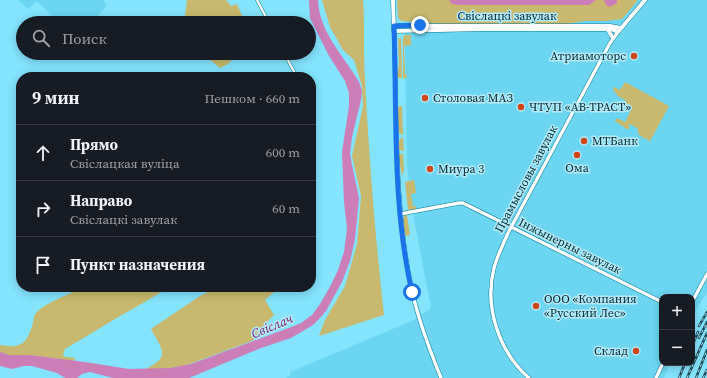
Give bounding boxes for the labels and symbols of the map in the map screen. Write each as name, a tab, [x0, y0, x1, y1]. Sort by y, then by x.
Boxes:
street label: Свіслацкі завулак	[457, 8, 557, 24]
route end	[411, 16, 429, 34]
place label: Атриамоторс	[550, 48, 626, 64]
marker: Атриамоторс	[629, 51, 639, 61]
place label: Столовая МАЗ	[433, 90, 513, 106]
marker: Столовая МАЗ	[420, 93, 430, 103]
place label: ЧТУП «АВ-ТРАСТ»	[529, 99, 631, 115]
marker: ЧТУП «АВ-ТРАСТ»	[516, 102, 526, 112]
street label: Прамысловы завулак	[491, 122, 561, 235]
place label: МТБанк	[592, 133, 638, 149]
marker: МТБанк	[579, 136, 589, 146]
marker: Ома	[572, 150, 582, 160]
place label: Ома	[565, 160, 590, 176]
place label: Миура 3	[438, 161, 484, 177]
marker: Миура 3	[425, 164, 435, 174]
street label: Інжынерны завулак	[516, 214, 624, 278]
route start	[403, 283, 421, 301]
place label: ООО «Компания «Русский Лес»	[544, 291, 637, 321]
marker: ООО «Компания «Русский Лес»	[531, 301, 541, 311]
water label: Свіслач	[249, 310, 295, 342]
place label: Склад	[594, 343, 628, 359]
marker: Склад	[631, 346, 641, 356]

